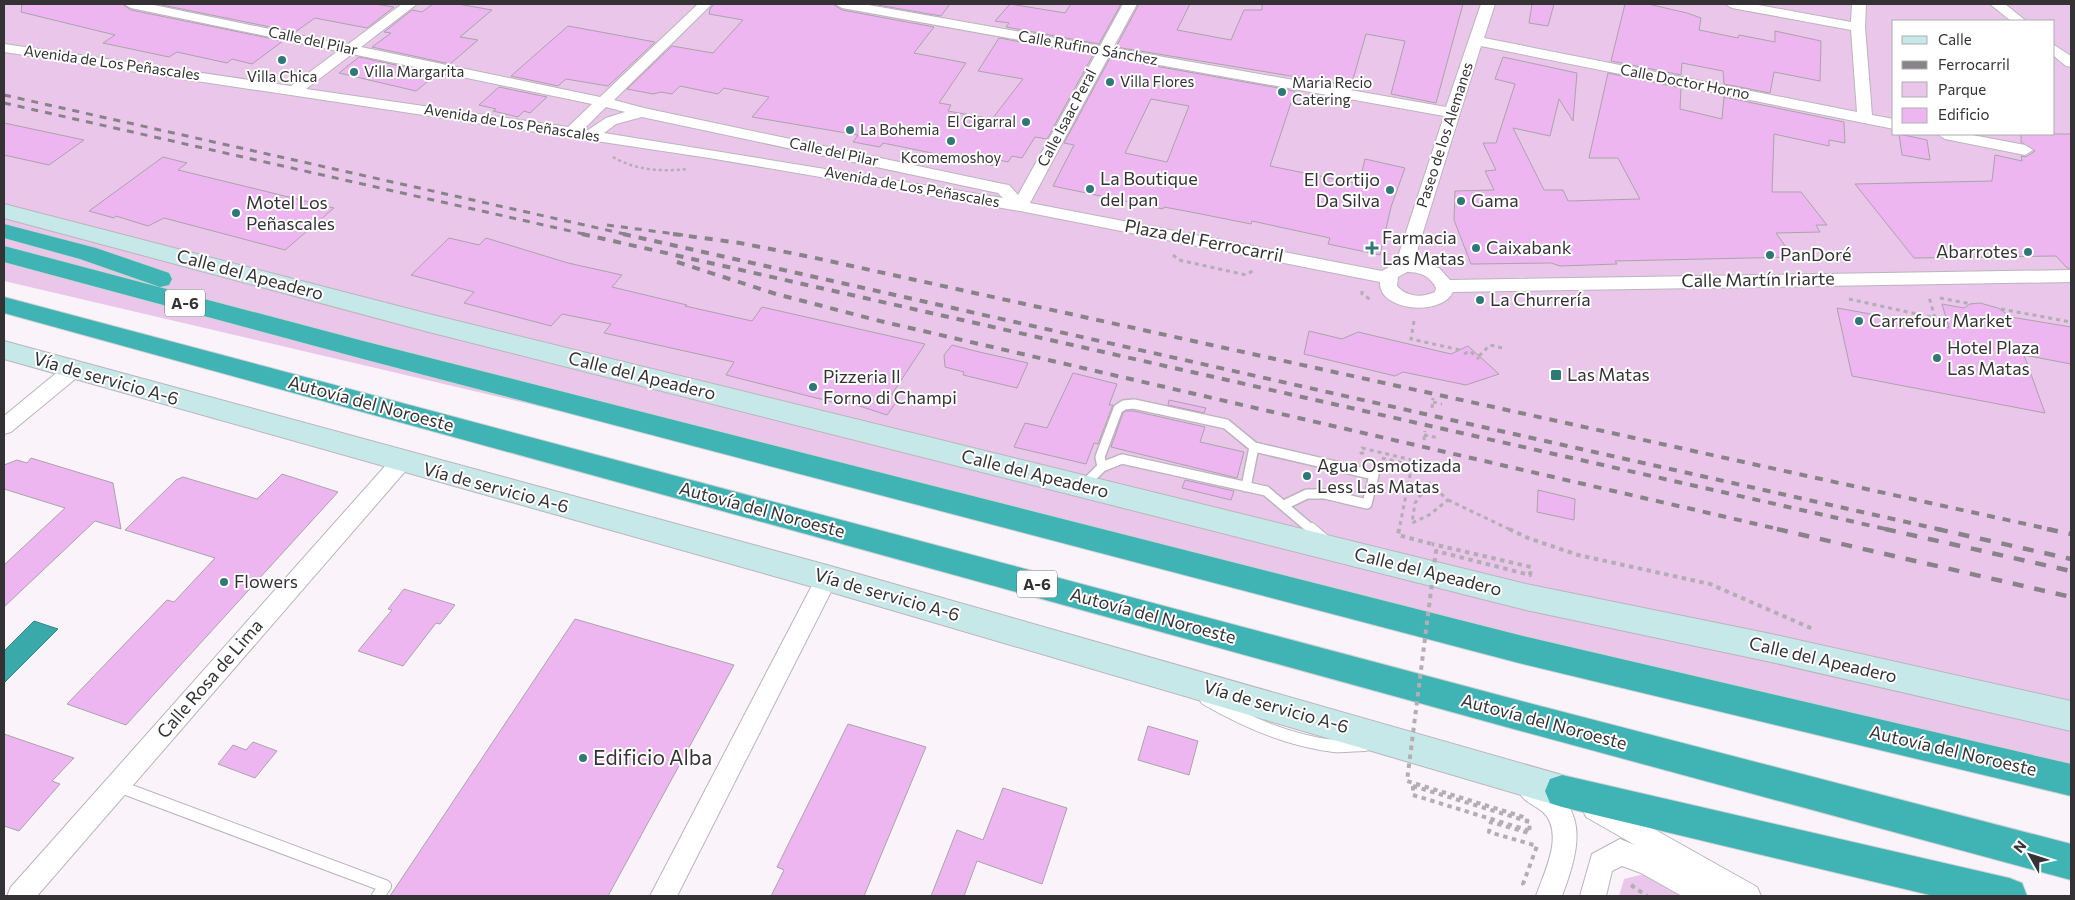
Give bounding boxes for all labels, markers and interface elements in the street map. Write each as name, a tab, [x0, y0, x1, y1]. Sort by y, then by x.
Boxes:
legend	[1892, 20, 2055, 135]
street label: Calle del Pilar	[267, 22, 359, 58]
street label: Calle Rufino Sánchez	[1017, 26, 1159, 68]
text: Calle	[1938, 30, 1972, 48]
street label: Avenida de Los Peñascales	[23, 41, 202, 83]
marker: Villa Chica	[276, 54, 288, 66]
text: Ferrocarril	[1938, 55, 2010, 73]
street label: Paseo de los Alemanes	[1412, 59, 1476, 210]
street label: Calle Doctor Horno	[1619, 60, 1752, 102]
place label: Villa Margarita	[364, 62, 464, 80]
marker: Villa Margarita	[348, 66, 360, 78]
street label: Calle Isaac Peral	[1033, 66, 1099, 169]
place label: Villa Chica	[247, 67, 317, 85]
place label: Villa Flores	[1120, 72, 1195, 90]
place label: Maria Recio Catering	[1292, 73, 1372, 108]
marker: Villa Flores	[1104, 76, 1116, 88]
text: Parque	[1938, 80, 1986, 98]
marker: Maria Recio Catering	[1276, 86, 1288, 98]
street label: Avenida de Los Peñascales	[423, 99, 601, 145]
text: Edificio	[1938, 105, 1989, 123]
place label: El Cigarral	[947, 112, 1016, 130]
marker: El Cigarral	[1020, 116, 1032, 128]
place label: La Bohemia	[860, 120, 939, 138]
marker: La Bohemia	[844, 124, 856, 136]
street label: Calle del Pilar	[788, 133, 880, 169]
marker: Kcomemoshoy	[945, 135, 957, 147]
place label: Kcomemoshoy	[901, 148, 1002, 166]
street label: Avenida de Los Peñascales	[823, 162, 1001, 210]
place label: La Boutique del pan	[1100, 167, 1198, 210]
place label: El Cortijo Da Silva	[1304, 168, 1380, 211]
marker: La Boutique del pan	[1084, 183, 1096, 195]
marker: El Cortijo Da Silva	[1384, 184, 1396, 196]
place label: Gama	[1471, 189, 1519, 211]
place label: Motel Los Peñascales	[246, 191, 335, 234]
marker: Gama	[1455, 195, 1467, 207]
marker: Motel Los Peñascales	[230, 207, 242, 219]
street label: Plaza del Ferrocarril	[1123, 214, 1285, 266]
place label: Farmacia Las Matas	[1382, 226, 1465, 269]
place label: Caixabank	[1486, 236, 1572, 258]
place label: Abarrotes	[1936, 240, 2018, 262]
marker: Farmacia Las Matas	[1366, 242, 1378, 254]
marker: Caixabank	[1470, 242, 1482, 254]
place label: PanDoré	[1780, 243, 1851, 265]
street label: Calle del Apeadero	[174, 244, 326, 304]
marker: Abarrotes	[2022, 246, 2034, 258]
marker: PanDoré	[1764, 249, 1776, 261]
street label: Calle Martín Iriarte	[1681, 267, 1835, 291]
place label: La Churrería	[1490, 288, 1591, 310]
road number: A-6	[165, 290, 205, 316]
marker: La Churrería	[1474, 294, 1486, 306]
place label: Carrefour Market	[1869, 309, 2012, 331]
marker: Carrefour Market	[1853, 315, 1865, 327]
place label: Hotel Plaza Las Matas	[1947, 336, 2040, 379]
street label: Calle del Apeadero	[566, 346, 718, 404]
street label: Vía de servicio A-6	[31, 347, 181, 409]
marker: Hotel Plaza Las Matas	[1931, 352, 1943, 364]
place label: Las Matas	[1567, 363, 1650, 385]
place label: Pizzeria Il Forno di Champi	[823, 365, 957, 408]
marker: Las Matas	[1549, 368, 1563, 382]
street label: Autovía del Noroeste	[286, 370, 457, 436]
marker: Pizzeria Il Forno di Champi	[807, 381, 819, 393]
street label: Calle del Apeadero	[959, 444, 1111, 502]
place label: Agua Osmotizada Less Las Matas	[1317, 454, 1461, 497]
street label: Vía de servicio A-6	[421, 457, 572, 517]
marker: Agua Osmotizada Less Las Matas	[1301, 470, 1313, 482]
street label: Autovía del Noroeste	[677, 476, 848, 542]
street label: Calle del Apeadero	[1352, 542, 1504, 600]
street label: Vía de servicio A-6	[812, 563, 962, 625]
place label: Flowers	[234, 570, 298, 592]
road number: A-6	[1017, 570, 1057, 598]
marker: Flowers	[218, 576, 230, 588]
street label: Autovía del Noroeste	[1068, 582, 1239, 648]
street label: Calle Rosa de Lima	[152, 614, 267, 742]
street label: Calle del Apeadero	[1747, 631, 1899, 687]
street label: Vía de servicio A-6	[1201, 675, 1351, 737]
street label: Autovía del Noroeste	[1459, 688, 1630, 754]
street label: Autovía del Noroeste	[1867, 720, 2039, 780]
place label: Edificio Alba	[593, 744, 712, 769]
marker: Edificio Alba	[577, 752, 589, 764]
north arrow	[2005, 830, 2055, 880]
text: N	[2010, 837, 2029, 856]

